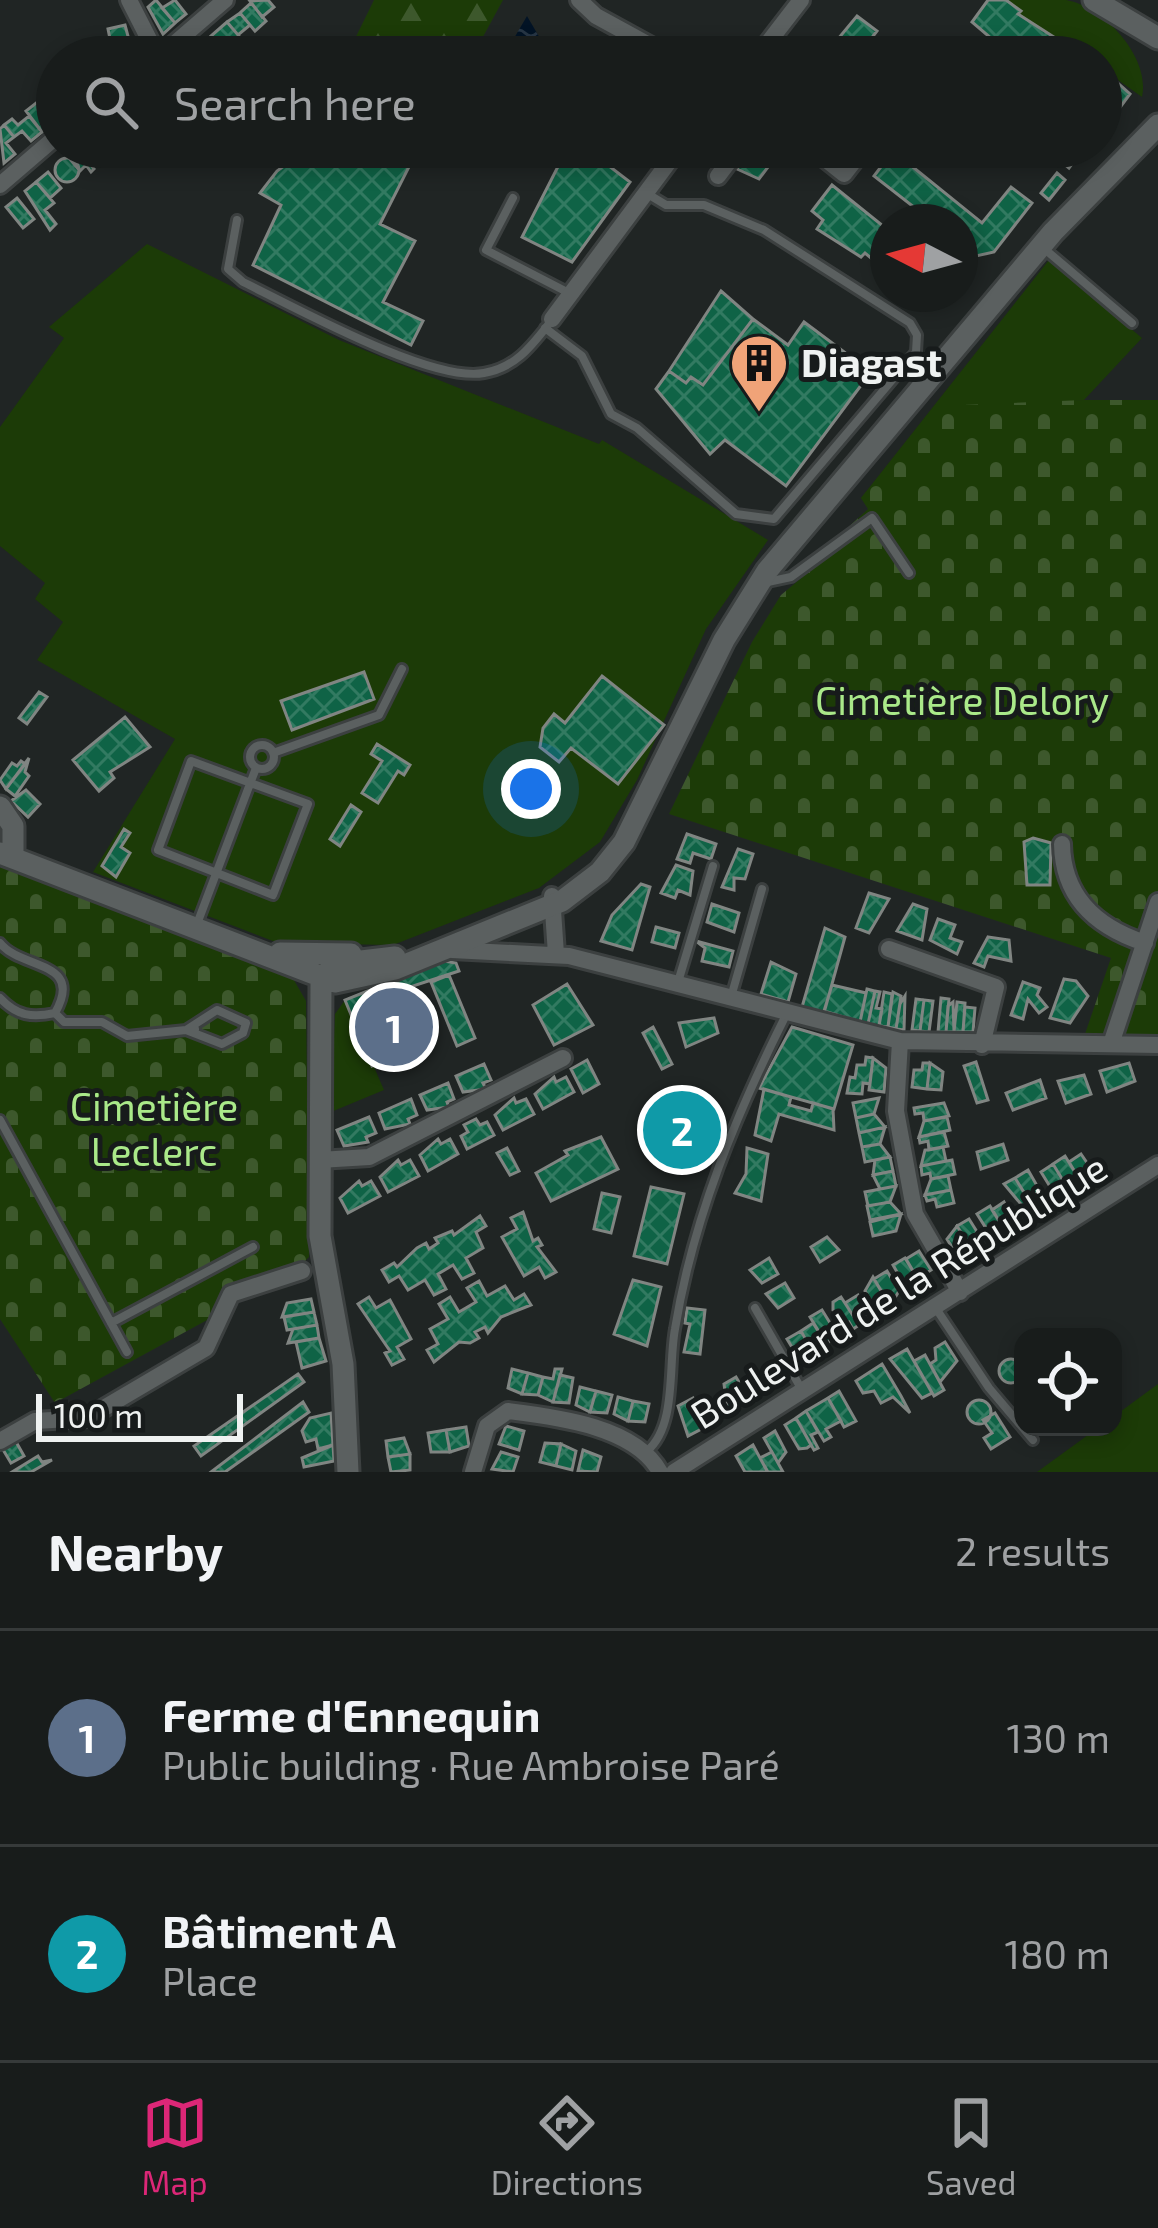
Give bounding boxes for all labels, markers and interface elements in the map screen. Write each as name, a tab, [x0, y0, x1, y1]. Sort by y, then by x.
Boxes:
search box	[36, 36, 1122, 168]
icon: search	[78, 69, 144, 135]
text: Search here	[174, 75, 416, 129]
north arrow	[870, 204, 978, 312]
building icon: Diagast	[728, 332, 790, 414]
place label: Diagast	[801, 338, 942, 385]
park label: Cimetière Delory	[815, 676, 1109, 723]
your location	[501, 759, 561, 819]
pin: 1	[355, 982, 433, 1072]
park label: Cimetière Leclerc	[70, 1082, 238, 1174]
pin: 2	[643, 1085, 721, 1175]
street label: Boulevard de la République	[682, 1142, 1115, 1437]
map controls	[1014, 1328, 1122, 1436]
button: locate	[1014, 1328, 1122, 1436]
scale bar	[36, 1388, 243, 1441]
text: 100 m	[54, 1395, 143, 1435]
text: Nearby	[48, 1520, 223, 1581]
text: 2 results	[955, 1527, 1110, 1574]
text: Ferme d'Ennequin	[162, 1687, 540, 1741]
text: 1	[79, 1714, 95, 1761]
text: 130 m	[1006, 1714, 1110, 1761]
text: Public building · Rue Ambroise Paré	[162, 1741, 780, 1788]
text: Bâtiment A	[162, 1903, 396, 1957]
text: 2	[76, 1930, 98, 1977]
text: 180 m	[1004, 1930, 1110, 1977]
text: Place	[162, 1957, 258, 2004]
tab: Map	[142, 2090, 208, 2202]
tab: Directions	[491, 2090, 643, 2202]
tab: Saved	[926, 2090, 1016, 2202]

